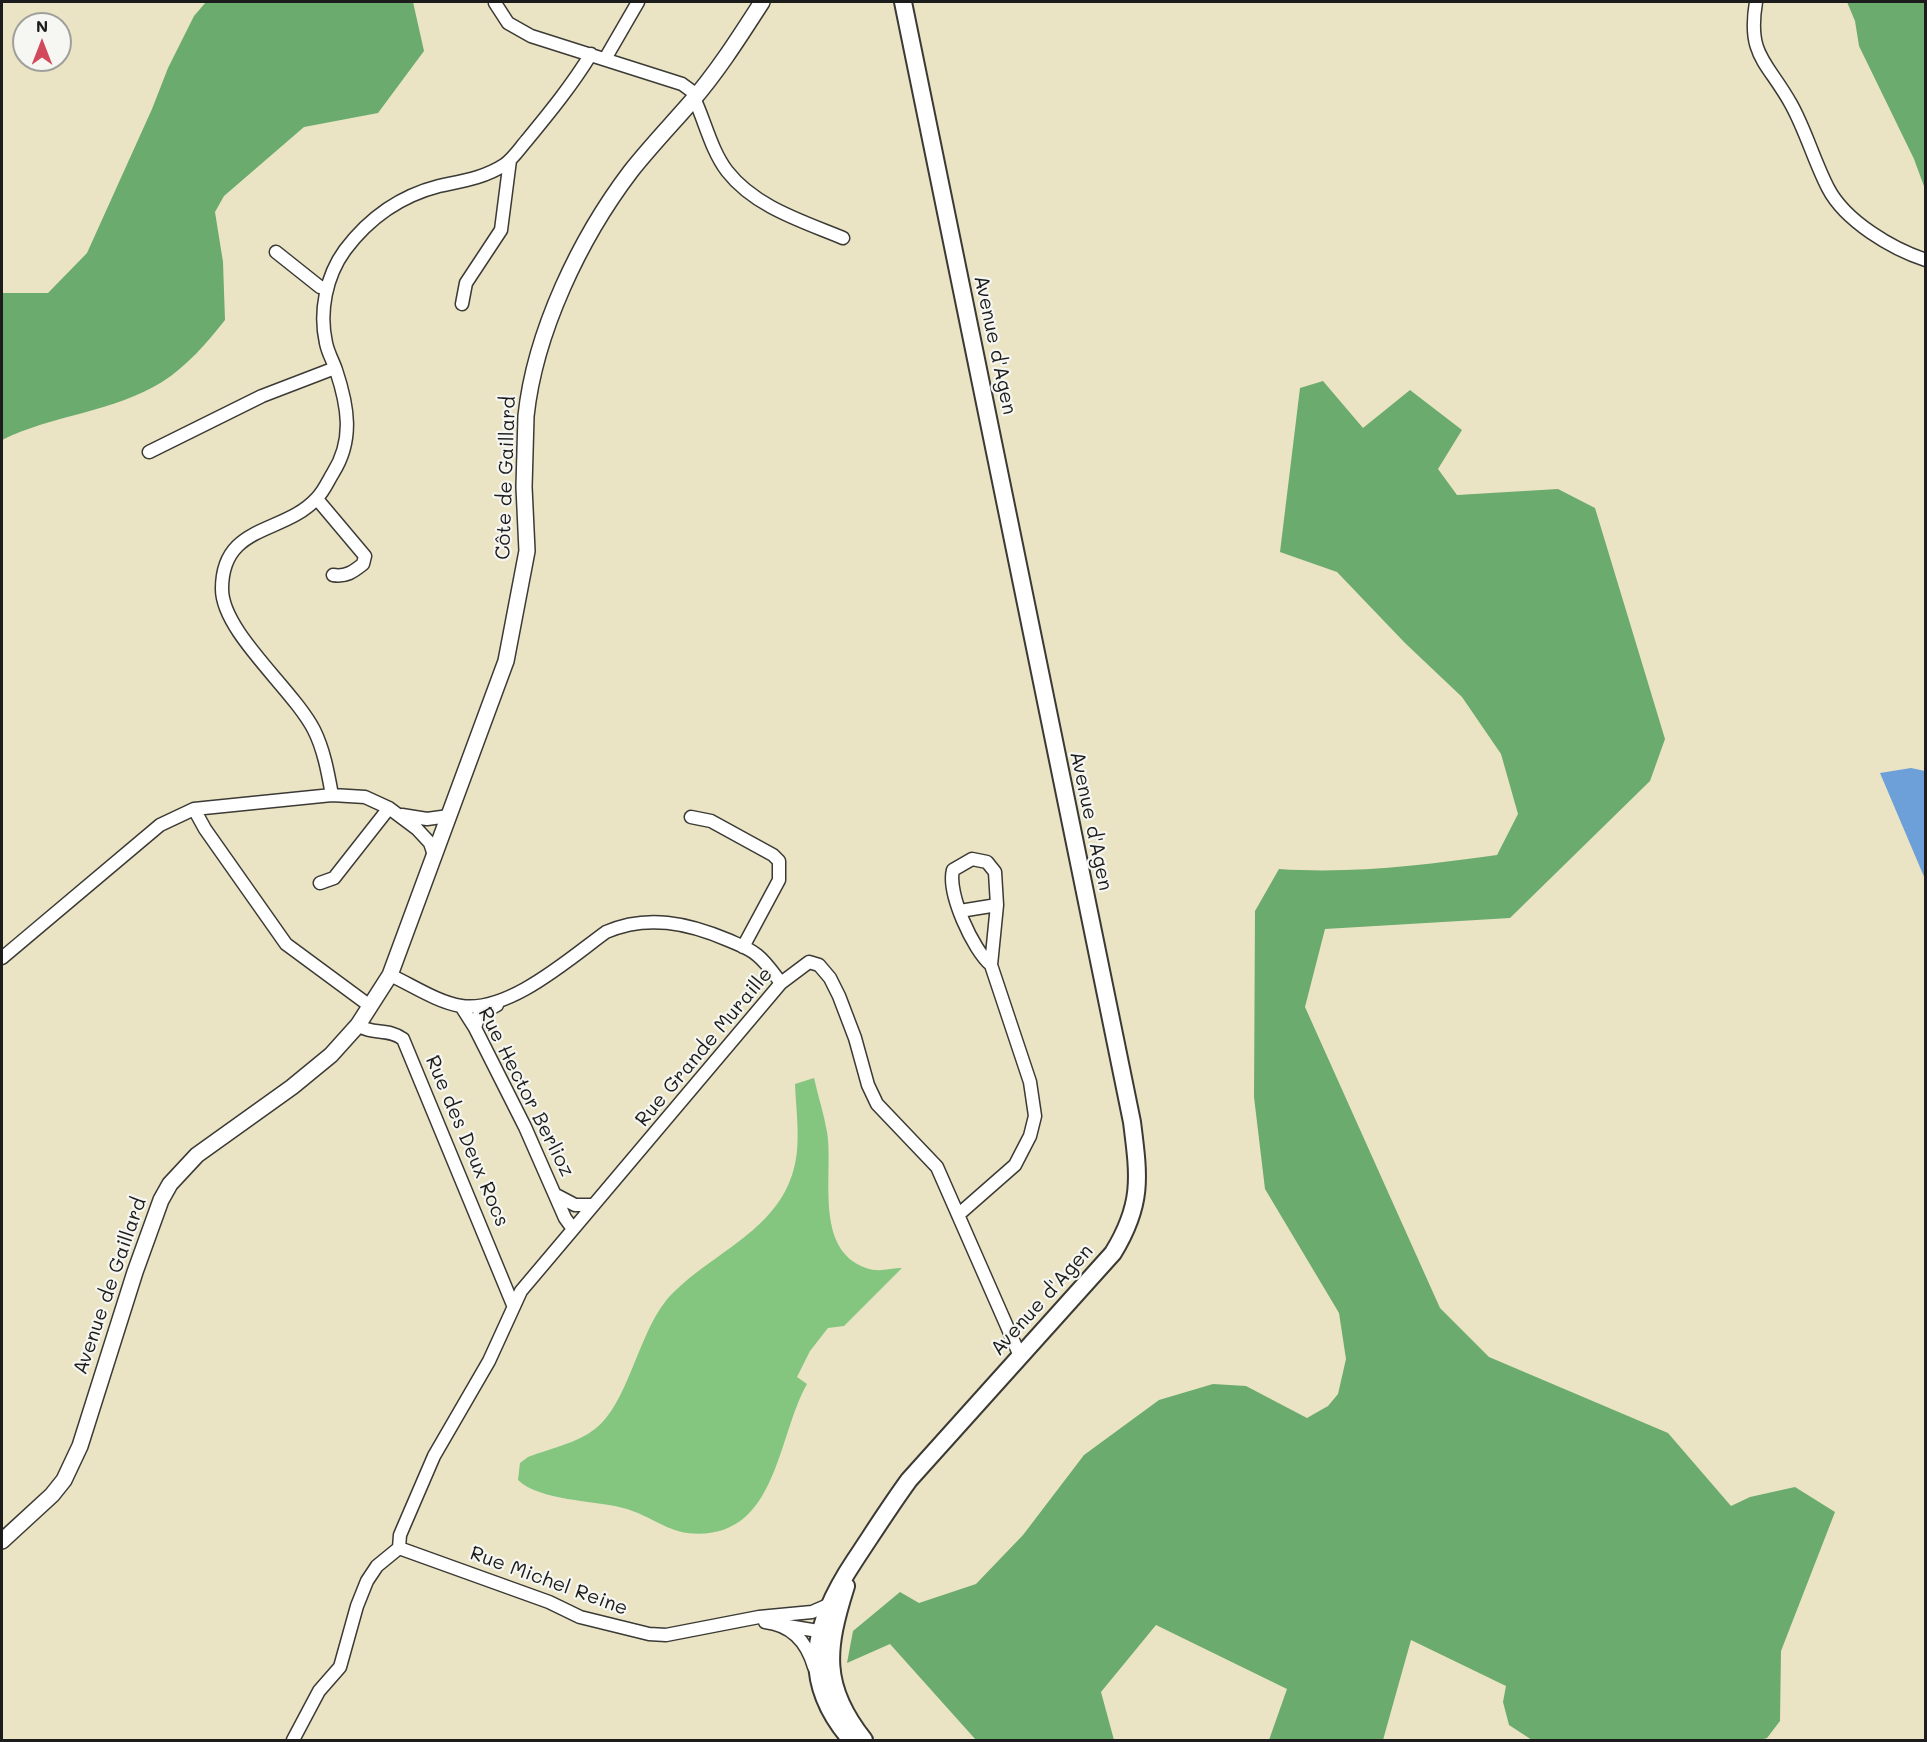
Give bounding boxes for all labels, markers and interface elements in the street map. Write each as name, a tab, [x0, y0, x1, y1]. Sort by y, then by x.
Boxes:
north arrow	[12, 12, 72, 72]
text: N	[36, 15, 48, 36]
street label: Avenue d'Agen	[969, 273, 1021, 417]
street label: Côte de Gaillard	[491, 396, 521, 560]
street label: Avenue d'Agen	[1065, 749, 1117, 893]
street label: Rue Grande Muraille	[630, 963, 778, 1131]
street label: Rue Hector Berlioz	[473, 1003, 579, 1181]
street label: Rue des Deux Rocs	[420, 1052, 514, 1230]
street label: Avenue de Gaillard	[68, 1194, 152, 1378]
street label: Avenue d'Agen	[986, 1239, 1098, 1361]
street label: Rue Michel Reine	[467, 1541, 631, 1621]

